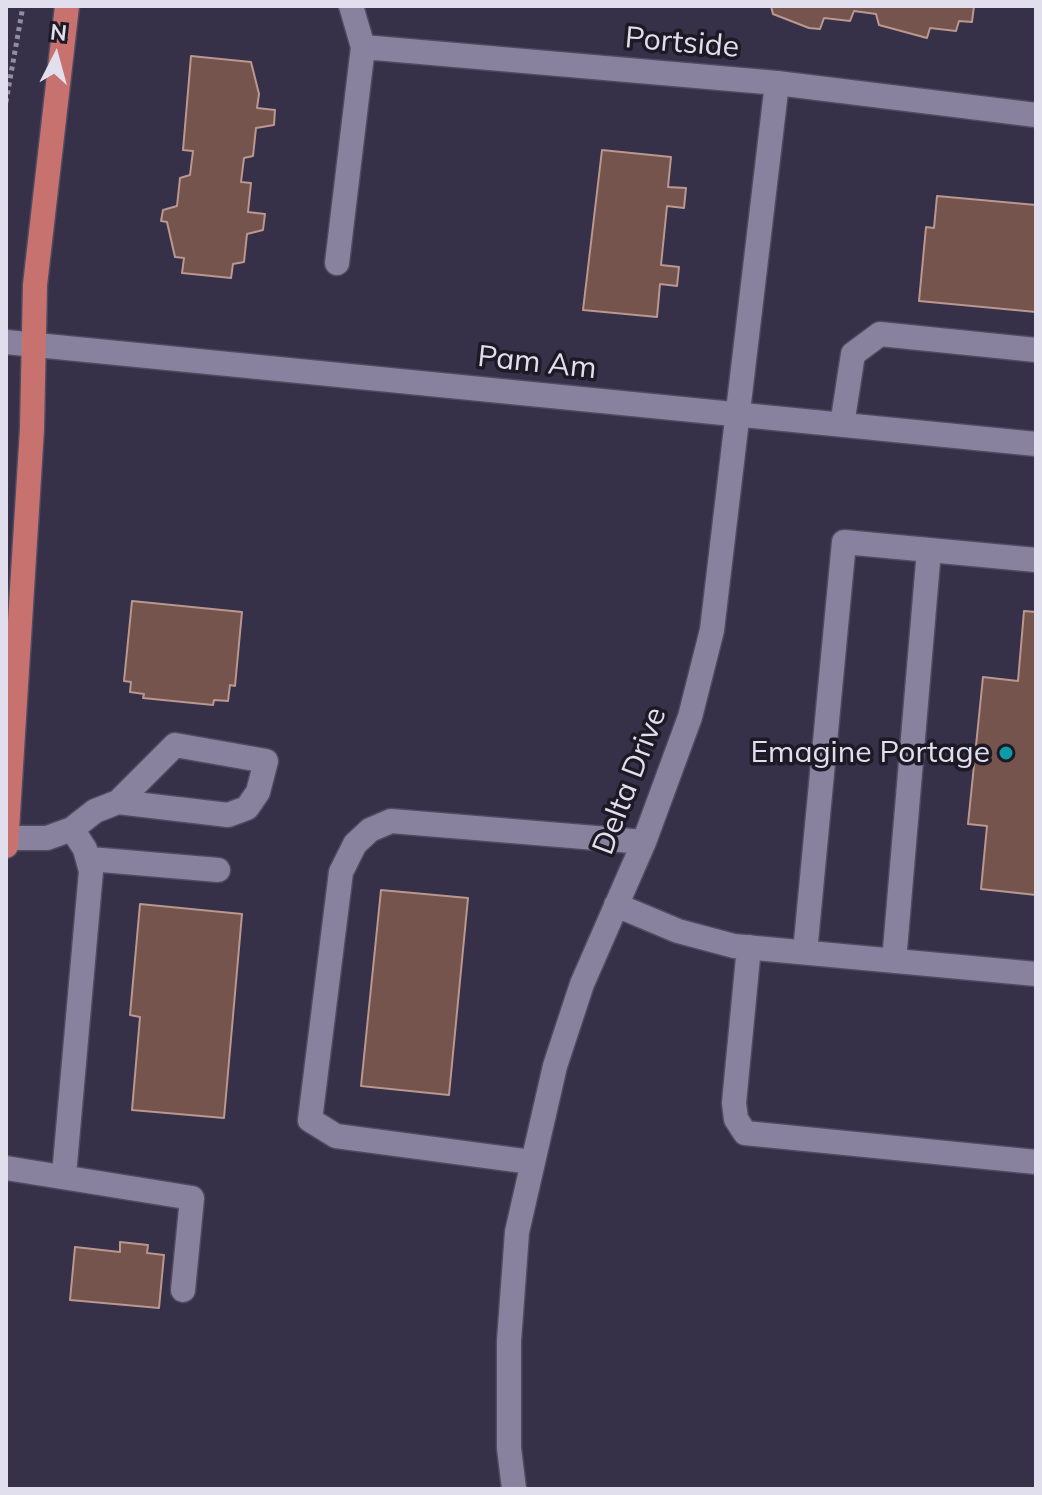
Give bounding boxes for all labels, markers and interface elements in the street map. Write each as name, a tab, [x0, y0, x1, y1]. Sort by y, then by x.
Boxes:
north arrow	[16, 16, 96, 96]
text: N	[49, 17, 68, 47]
street label: Portside	[623, 20, 741, 66]
street label: Pam Am	[476, 339, 598, 387]
street label: Delta Drive	[585, 702, 675, 860]
place label: Emagine Portage	[750, 735, 990, 771]
marker: Emagine Portage	[997, 744, 1015, 762]

